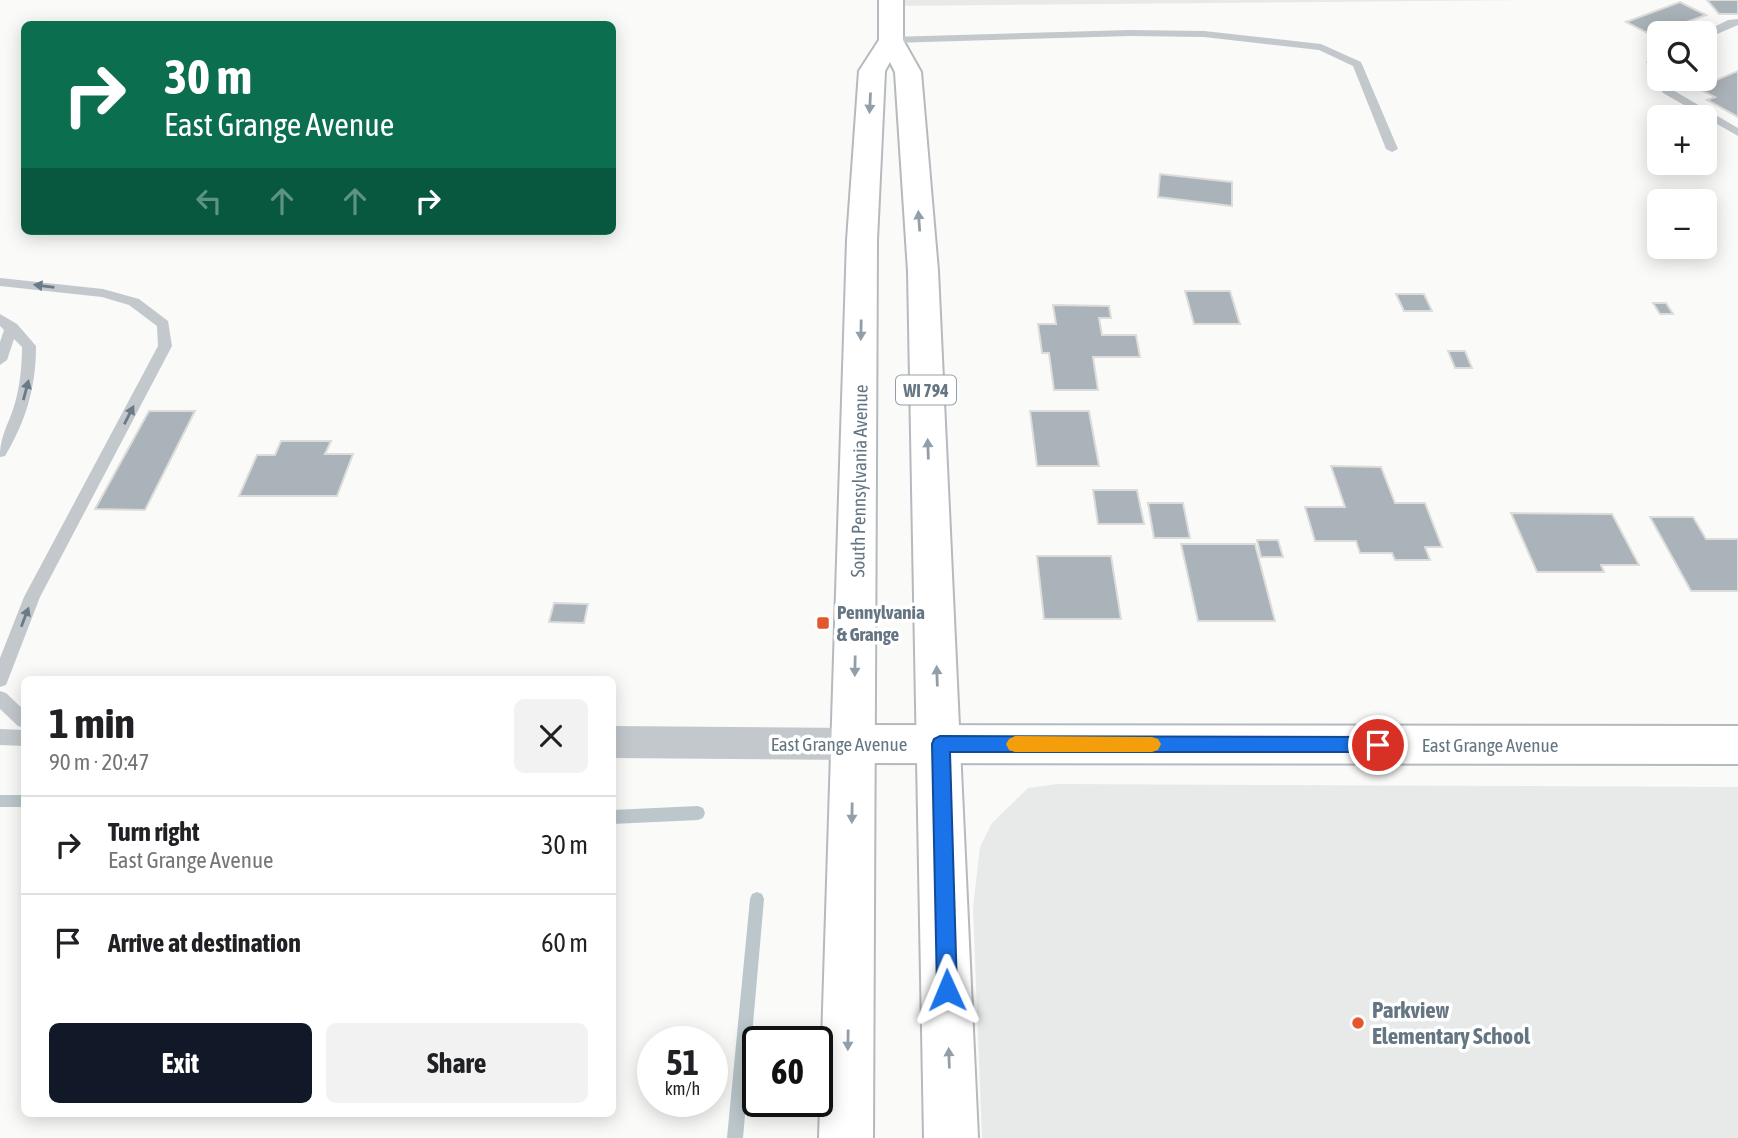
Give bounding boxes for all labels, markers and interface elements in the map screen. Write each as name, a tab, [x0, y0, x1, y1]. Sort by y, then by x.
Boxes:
map controls	[1647, 21, 1717, 259]
button: search	[1647, 21, 1717, 91]
text: 30 m	[164, 48, 252, 104]
icon: right	[49, 49, 140, 140]
one-way arrow	[864, 92, 875, 114]
button: +	[1647, 105, 1717, 175]
text: East Grange Avenue	[164, 106, 394, 143]
icon: left	[190, 182, 228, 220]
icon: ahead	[263, 182, 301, 220]
icon: ahead	[336, 182, 374, 220]
icon: right	[409, 182, 447, 220]
button: −	[1647, 189, 1717, 259]
one-way arrow	[913, 210, 924, 232]
one-way arrow	[33, 280, 55, 291]
one-way arrow	[855, 319, 867, 341]
road number: WI 794	[896, 376, 956, 404]
one-way arrow	[21, 379, 32, 401]
street label: South Pennsylvania Avenue	[846, 384, 872, 578]
one-way arrow	[124, 405, 135, 425]
one-way arrow	[923, 438, 934, 460]
place label: Pennylvania & Grange	[837, 601, 925, 645]
one-way arrow	[19, 606, 30, 627]
marker: Pennylvania & Grange	[815, 615, 831, 631]
one-way arrow	[849, 656, 861, 678]
one-way arrow	[932, 665, 943, 687]
text: 1 min	[49, 699, 135, 747]
button: close	[514, 699, 588, 773]
pin	[1348, 715, 1408, 775]
icon: arrive	[1359, 726, 1397, 764]
street label: East Grange Avenue	[771, 733, 907, 755]
street label: East Grange Avenue	[1422, 734, 1558, 756]
text: 90 m · 20:47	[49, 749, 149, 775]
one-way arrow	[846, 802, 858, 824]
text: Turn right	[108, 817, 199, 847]
icon: right	[49, 826, 87, 864]
text: 30 m	[541, 830, 588, 860]
text: East Grange Avenue	[108, 847, 273, 873]
icon: arrive	[49, 924, 87, 962]
text: Arrive at destination	[108, 928, 301, 958]
text: 60 m	[541, 928, 588, 958]
position arrow	[910, 953, 984, 1027]
place label: Parkview Elementary School	[1372, 997, 1531, 1049]
marker: Parkview Elementary School	[1350, 1015, 1366, 1031]
button: Exit	[49, 1023, 312, 1103]
button: Share	[326, 1023, 588, 1103]
speed limit sign: 60	[742, 1026, 833, 1117]
one-way arrow	[842, 1029, 853, 1051]
text: 51	[666, 1042, 699, 1082]
one-way arrow	[943, 1046, 954, 1068]
text: km/h	[665, 1078, 700, 1099]

